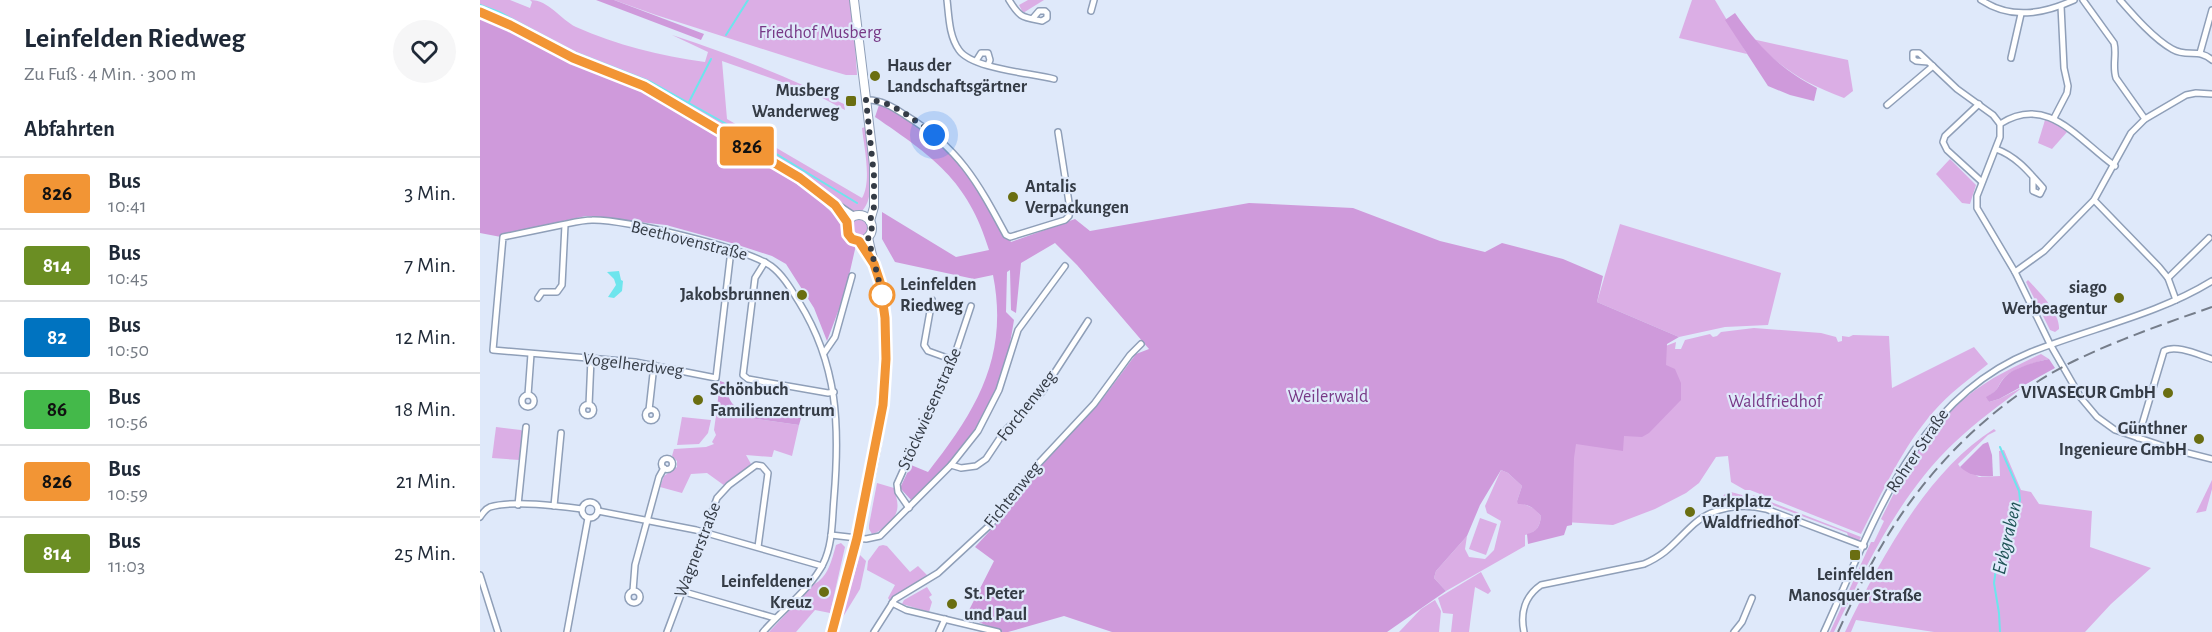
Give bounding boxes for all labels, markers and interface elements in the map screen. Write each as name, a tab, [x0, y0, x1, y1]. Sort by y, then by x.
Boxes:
button: heart	[393, 20, 456, 83]
park label: Friedhof Musberg	[758, 24, 882, 42]
text: Leinfelden Riedweg	[24, 25, 245, 53]
place label: Haus der Landschaftsgärtner	[887, 57, 1028, 96]
text: Zu Fuß · 4 Min. · 300 m	[24, 64, 196, 84]
marker: Haus der Landschaftsgärtner	[868, 69, 882, 83]
place label: Musberg Wanderweg	[752, 82, 840, 121]
marker: Musberg Wanderweg	[844, 94, 858, 108]
text: Abfahrten	[24, 118, 115, 140]
your location	[919, 120, 949, 150]
line badge: 826	[712, 126, 782, 166]
text: 826	[732, 136, 762, 157]
text: Bus	[108, 170, 141, 192]
place label: Antalis Verpackungen	[1025, 178, 1129, 217]
text: 3 Min.	[404, 182, 456, 204]
text: 826	[42, 183, 72, 204]
marker: Antalis Verpackungen	[1006, 190, 1020, 204]
text: 10:41	[108, 196, 147, 216]
street label: Beethovenstraße	[629, 218, 749, 264]
text: Bus	[108, 242, 141, 264]
text: 7 Min.	[404, 254, 456, 276]
text: 814	[43, 255, 71, 276]
text: 10:45	[108, 268, 148, 288]
place label: Leinfelden Riedweg	[900, 276, 977, 315]
place label: siago Werbeagentur	[2002, 279, 2108, 318]
marker: Leinfelden Riedweg	[869, 282, 895, 308]
place label: Jakobsbrunnen	[680, 286, 790, 304]
marker: Jakobsbrunnen	[795, 288, 809, 302]
marker: siago Werbeagentur	[2112, 291, 2126, 305]
text: Bus	[108, 314, 141, 336]
text: 12 Min.	[396, 326, 456, 348]
text: 82	[47, 327, 67, 348]
text: 10:50	[108, 340, 149, 360]
street label: Stöckwiesenstraße	[895, 345, 965, 473]
street label: Vogelherdweg	[582, 350, 685, 380]
street label: Forchenweg	[994, 367, 1060, 445]
place label: Schönbuch Familienzentrum	[710, 381, 835, 420]
place label: VIVASECUR GmbH	[2021, 384, 2156, 402]
text: Bus	[108, 386, 141, 408]
marker: VIVASECUR GmbH	[2161, 386, 2175, 400]
park label: Weilerwald	[1288, 388, 1368, 406]
marker: Schönbuch Familienzentrum	[691, 393, 705, 407]
park label: Waldfriedhof	[1728, 393, 1823, 411]
text: 18 Min.	[395, 398, 456, 420]
text: 86	[47, 399, 67, 420]
street label: Rohrer Straße	[1884, 406, 1952, 496]
text: 10:56	[108, 412, 148, 432]
place label: Günthner Ingenieure GmbH	[2059, 420, 2188, 459]
marker: Günthner Ingenieure GmbH	[2192, 432, 2206, 446]
text: Bus	[108, 458, 141, 480]
street label: Fichtenweg	[981, 458, 1045, 532]
text: 21 Min.	[396, 470, 456, 492]
text: 826	[42, 471, 72, 492]
text: 10:59	[108, 484, 148, 504]
place label: Parkplatz Waldfriedhof	[1702, 493, 1801, 532]
street label: Wagnerstraße	[672, 500, 724, 600]
water label: Erbgraben	[1989, 500, 2025, 576]
marker: Parkplatz Waldfriedhof	[1683, 505, 1697, 519]
text: Bus	[108, 530, 141, 552]
text: 25 Min.	[394, 542, 456, 564]
text: 814	[43, 543, 71, 564]
marker: Leinfelden Manosquer Straße	[1848, 548, 1862, 562]
text: 11:03	[108, 556, 145, 576]
place label: Leinfelden Manosquer Straße	[1788, 566, 1922, 605]
place label: Leinfeldener Kreuz	[721, 573, 813, 612]
marker: Leinfeldener Kreuz	[817, 585, 831, 599]
place label: St. Peter und Paul	[964, 585, 1027, 624]
marker: St. Peter und Paul	[945, 597, 959, 611]

